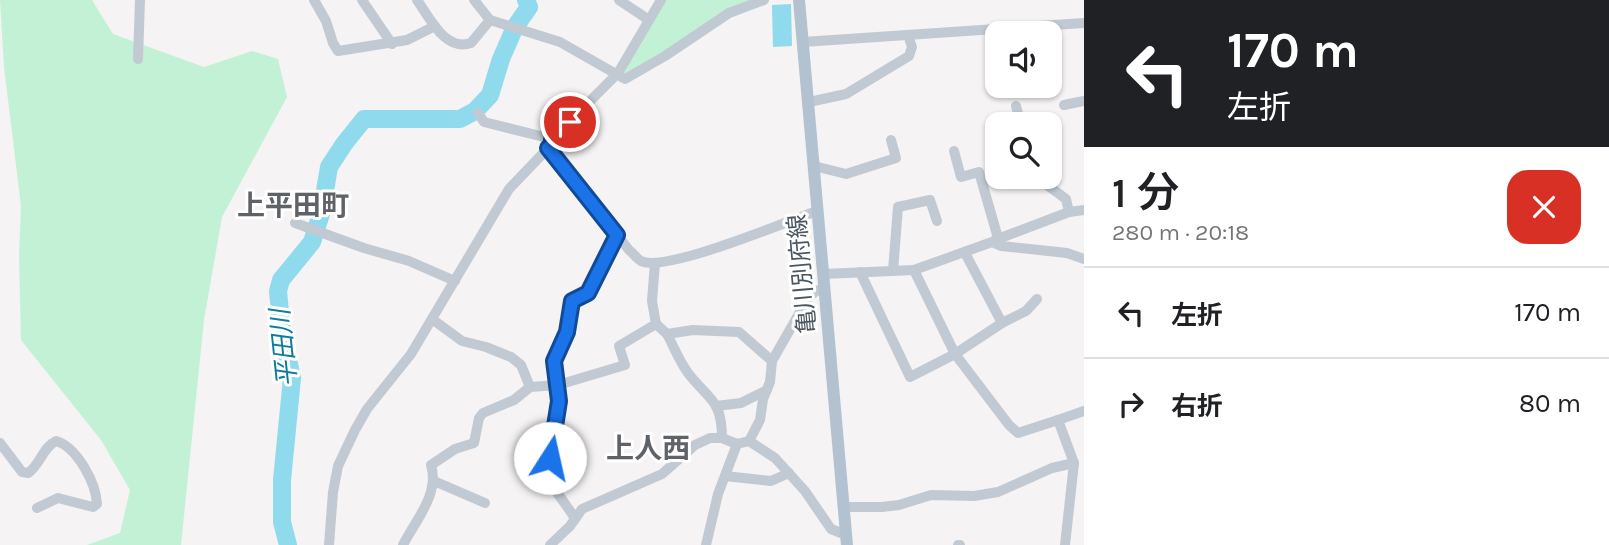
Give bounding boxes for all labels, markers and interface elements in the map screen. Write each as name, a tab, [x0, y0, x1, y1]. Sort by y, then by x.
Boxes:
map controls	[985, 21, 1062, 189]
button: sound	[985, 21, 1062, 98]
text: 170 m	[1227, 22, 1359, 79]
icon: left	[1112, 28, 1203, 119]
text: 左折	[1227, 89, 1291, 126]
pin	[540, 92, 600, 152]
icon: arrive	[551, 103, 589, 141]
button: search	[985, 112, 1062, 189]
text: 1 分	[1112, 168, 1179, 218]
button: close	[1507, 170, 1581, 244]
district label: 上平田町	[237, 189, 349, 222]
street label: 亀川別府線	[783, 213, 821, 335]
text: 280 m · 20:18	[1112, 219, 1249, 246]
icon: left	[1112, 294, 1150, 332]
text: 170 m	[1514, 297, 1581, 328]
text: 左折	[1171, 300, 1223, 331]
water label: 平田川	[264, 305, 303, 388]
icon: right	[1112, 385, 1150, 423]
text: 80 m	[1519, 388, 1581, 419]
text: 右折	[1171, 391, 1223, 422]
position arrow	[513, 421, 587, 495]
district label: 上人西	[606, 432, 690, 465]

